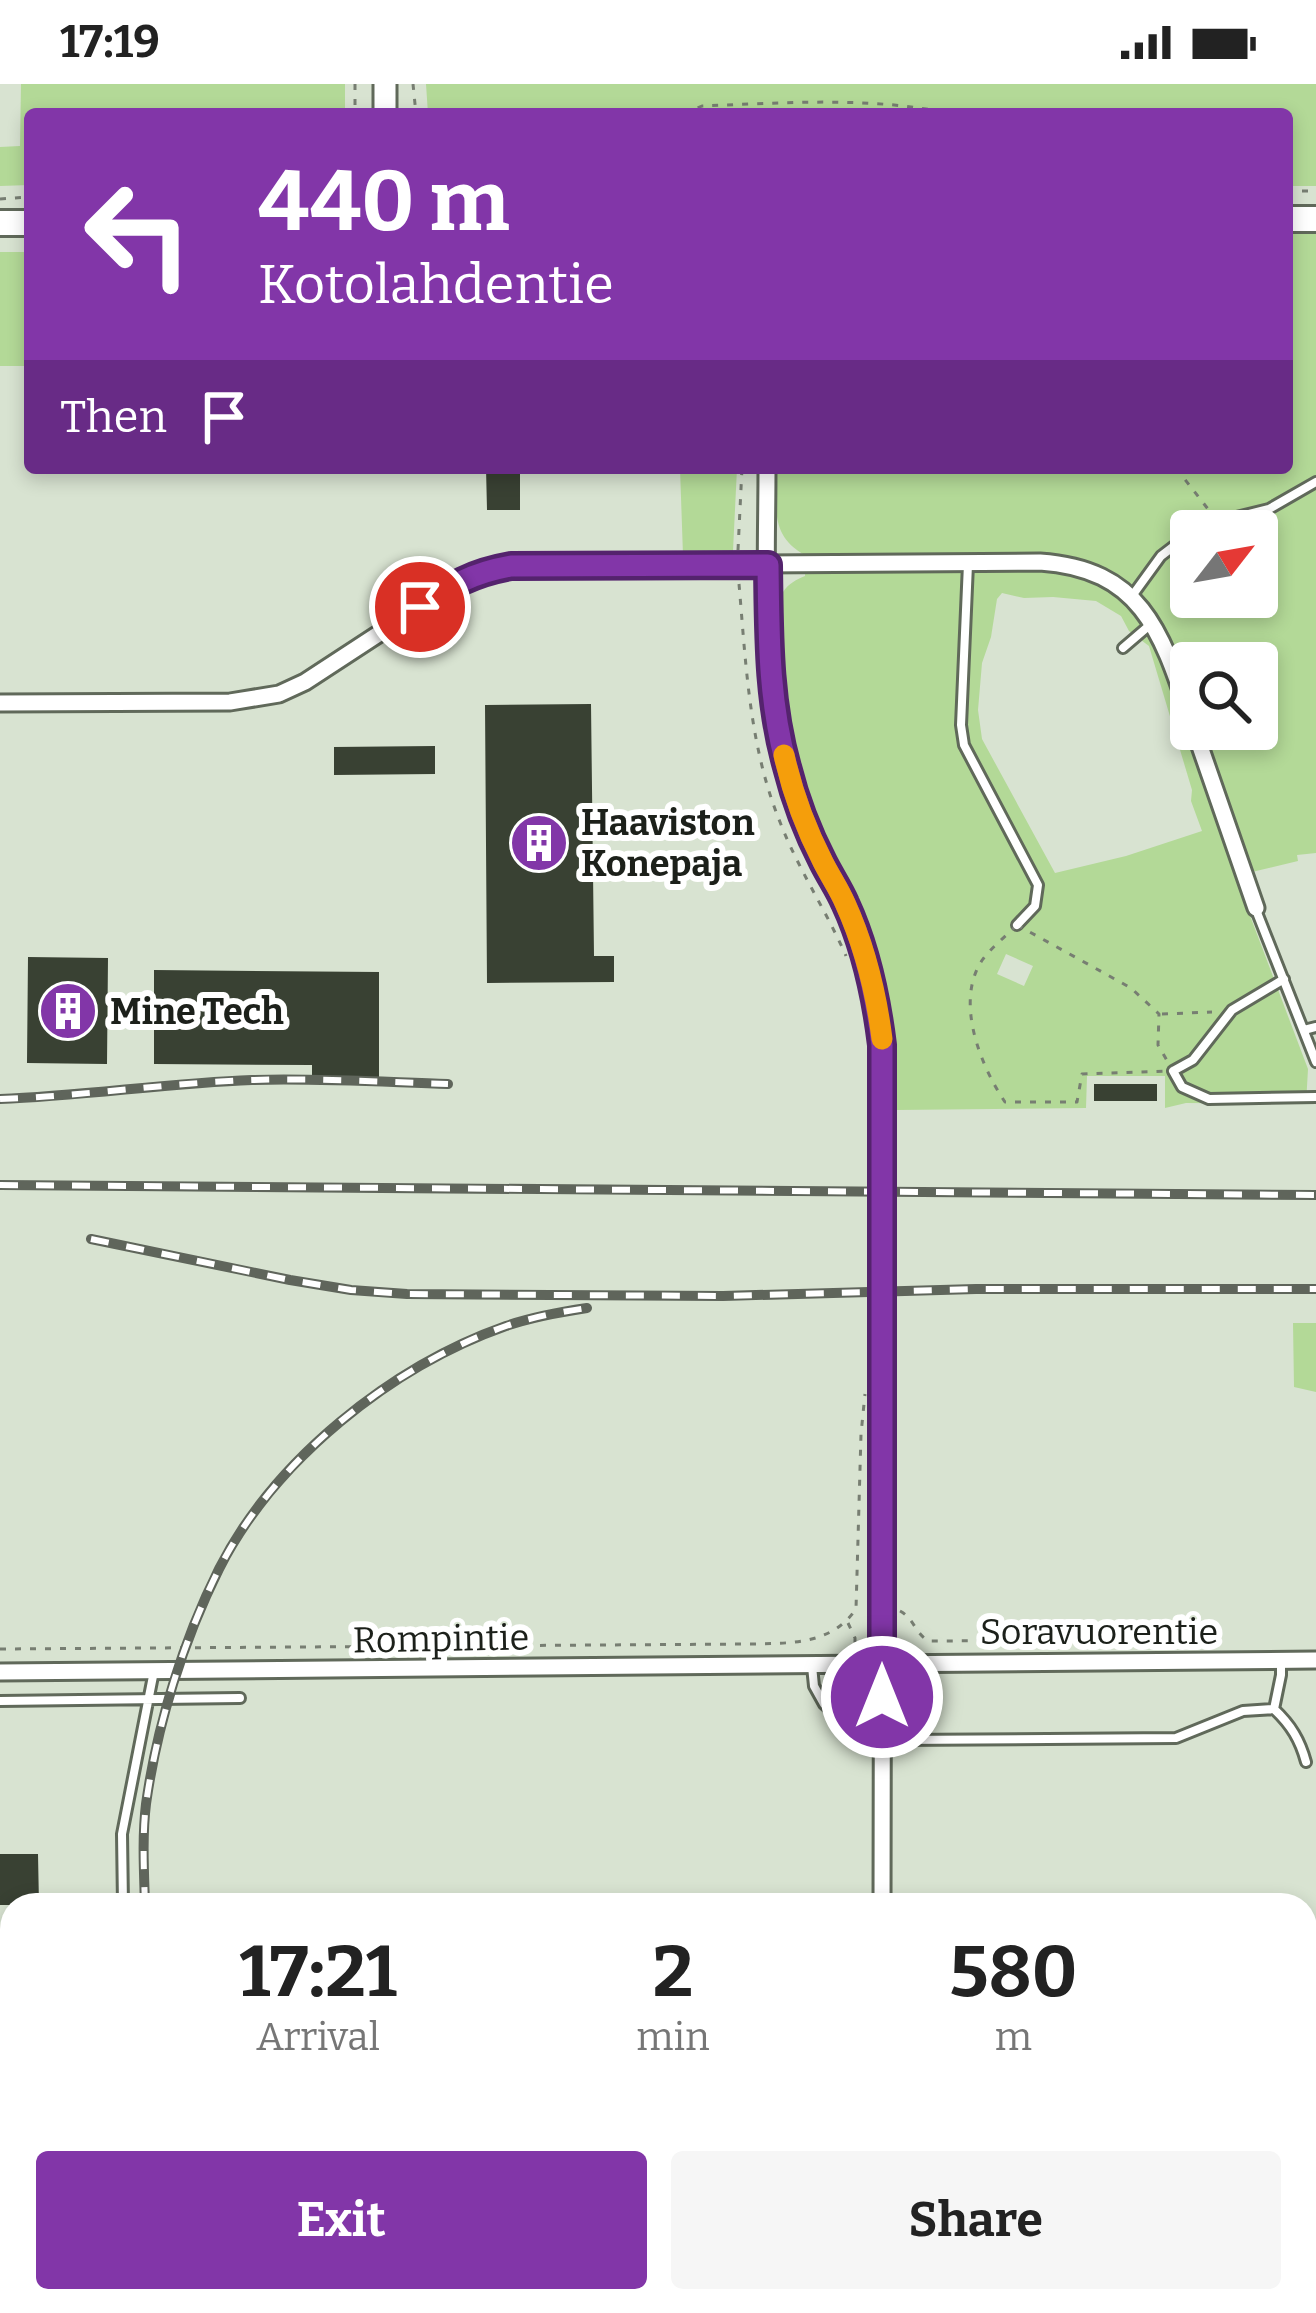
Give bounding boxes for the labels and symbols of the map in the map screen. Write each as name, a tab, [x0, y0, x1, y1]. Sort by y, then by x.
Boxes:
north arrow	[1170, 510, 1278, 618]
pin	[369, 556, 471, 658]
place label: Haaviston Konepaja	[581, 801, 755, 886]
building icon: Haaviston Konepaja	[508, 812, 570, 874]
building icon: Mine Tech	[37, 980, 99, 1042]
place label: Mine Tech	[110, 990, 284, 1034]
street label: Soravuorentie	[980, 1610, 1218, 1654]
street label: Rompintie	[352, 1615, 530, 1663]
position arrow	[819, 1634, 945, 1760]

